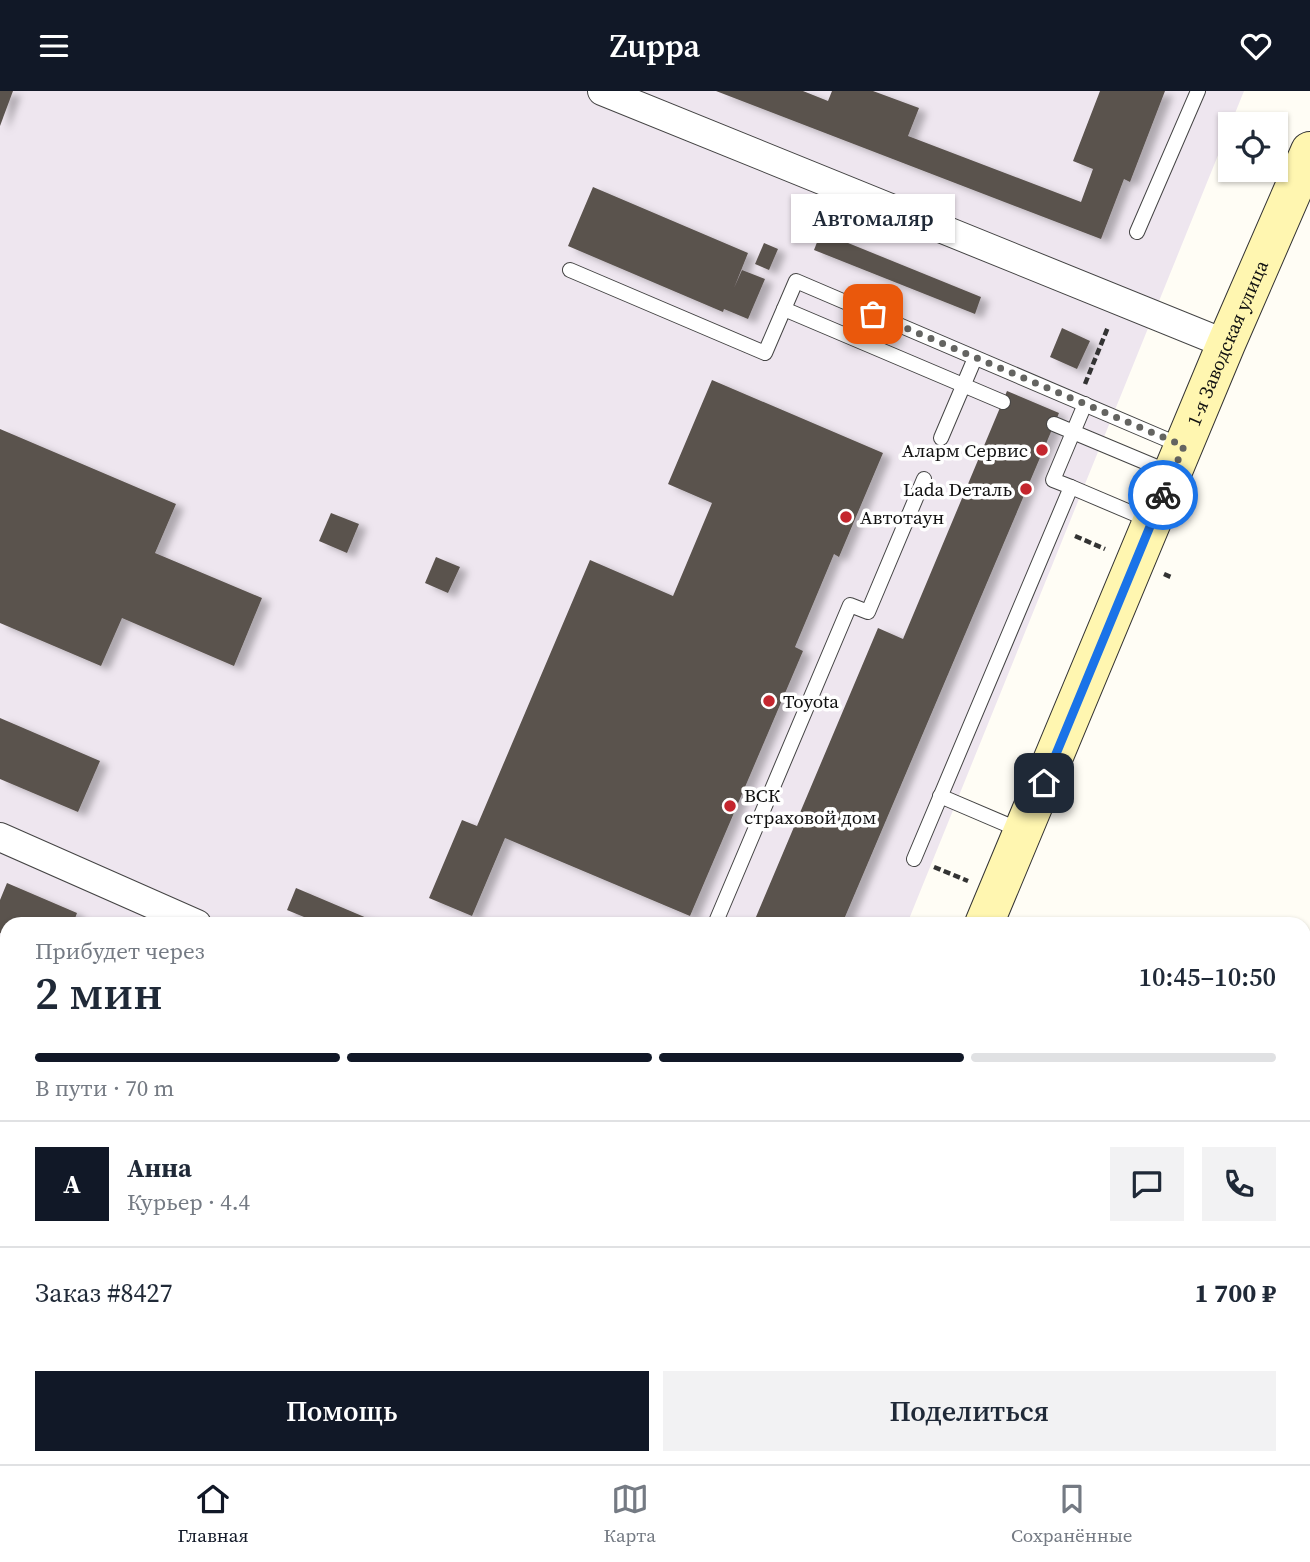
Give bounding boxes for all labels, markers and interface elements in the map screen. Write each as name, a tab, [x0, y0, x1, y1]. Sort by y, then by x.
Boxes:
text: Zuppa	[610, 24, 700, 68]
icon: menu	[35, 27, 73, 65]
icon: heart	[1237, 27, 1275, 65]
map controls	[1218, 112, 1288, 182]
button: locate	[1218, 112, 1288, 182]
callout: Автомаляр	[791, 195, 955, 244]
text: Автомаляр	[812, 202, 934, 234]
street label: 1-я Заводская улица	[1180, 256, 1274, 430]
pin	[843, 284, 903, 344]
icon: bag	[854, 295, 892, 333]
place label: Аларм Сервис	[902, 437, 1028, 463]
marker: Аларм Сервис	[1034, 442, 1050, 458]
courier	[1128, 460, 1198, 530]
place label: Lada Dеталь	[903, 476, 1012, 502]
icon: bike	[1144, 476, 1182, 514]
marker: Lada Dеталь	[1018, 481, 1034, 497]
place label: Автотаун	[860, 504, 944, 530]
marker: Автотаун	[838, 509, 854, 525]
place label: Toyota	[783, 688, 839, 714]
marker: Toyota	[761, 693, 777, 709]
pin	[1014, 753, 1074, 813]
icon: home	[1025, 764, 1063, 802]
place label: ВСК страховой дом	[744, 782, 876, 830]
marker: ВСК страховой дом	[722, 798, 738, 814]
text: Прибудет через	[35, 935, 205, 967]
text: 10:45–10:50	[1139, 959, 1276, 995]
text: 2 мин	[35, 961, 163, 1024]
text: В пути · 70 m	[35, 1072, 174, 1104]
button: chat	[1110, 1147, 1184, 1221]
button: phone	[1202, 1147, 1276, 1221]
text: Анна	[127, 1150, 192, 1186]
text: А	[63, 1166, 81, 1202]
text: Курьер · 4.4	[127, 1186, 250, 1218]
text: Заказ #8427	[35, 1275, 173, 1311]
text: 1 700 ₽	[1194, 1275, 1276, 1311]
button: Помощь	[35, 1371, 649, 1451]
button: Поделиться	[663, 1371, 1276, 1451]
tab: Главная	[177, 1480, 249, 1548]
tab: Карта	[603, 1480, 656, 1548]
tab: Сохранённые	[1011, 1480, 1133, 1548]

